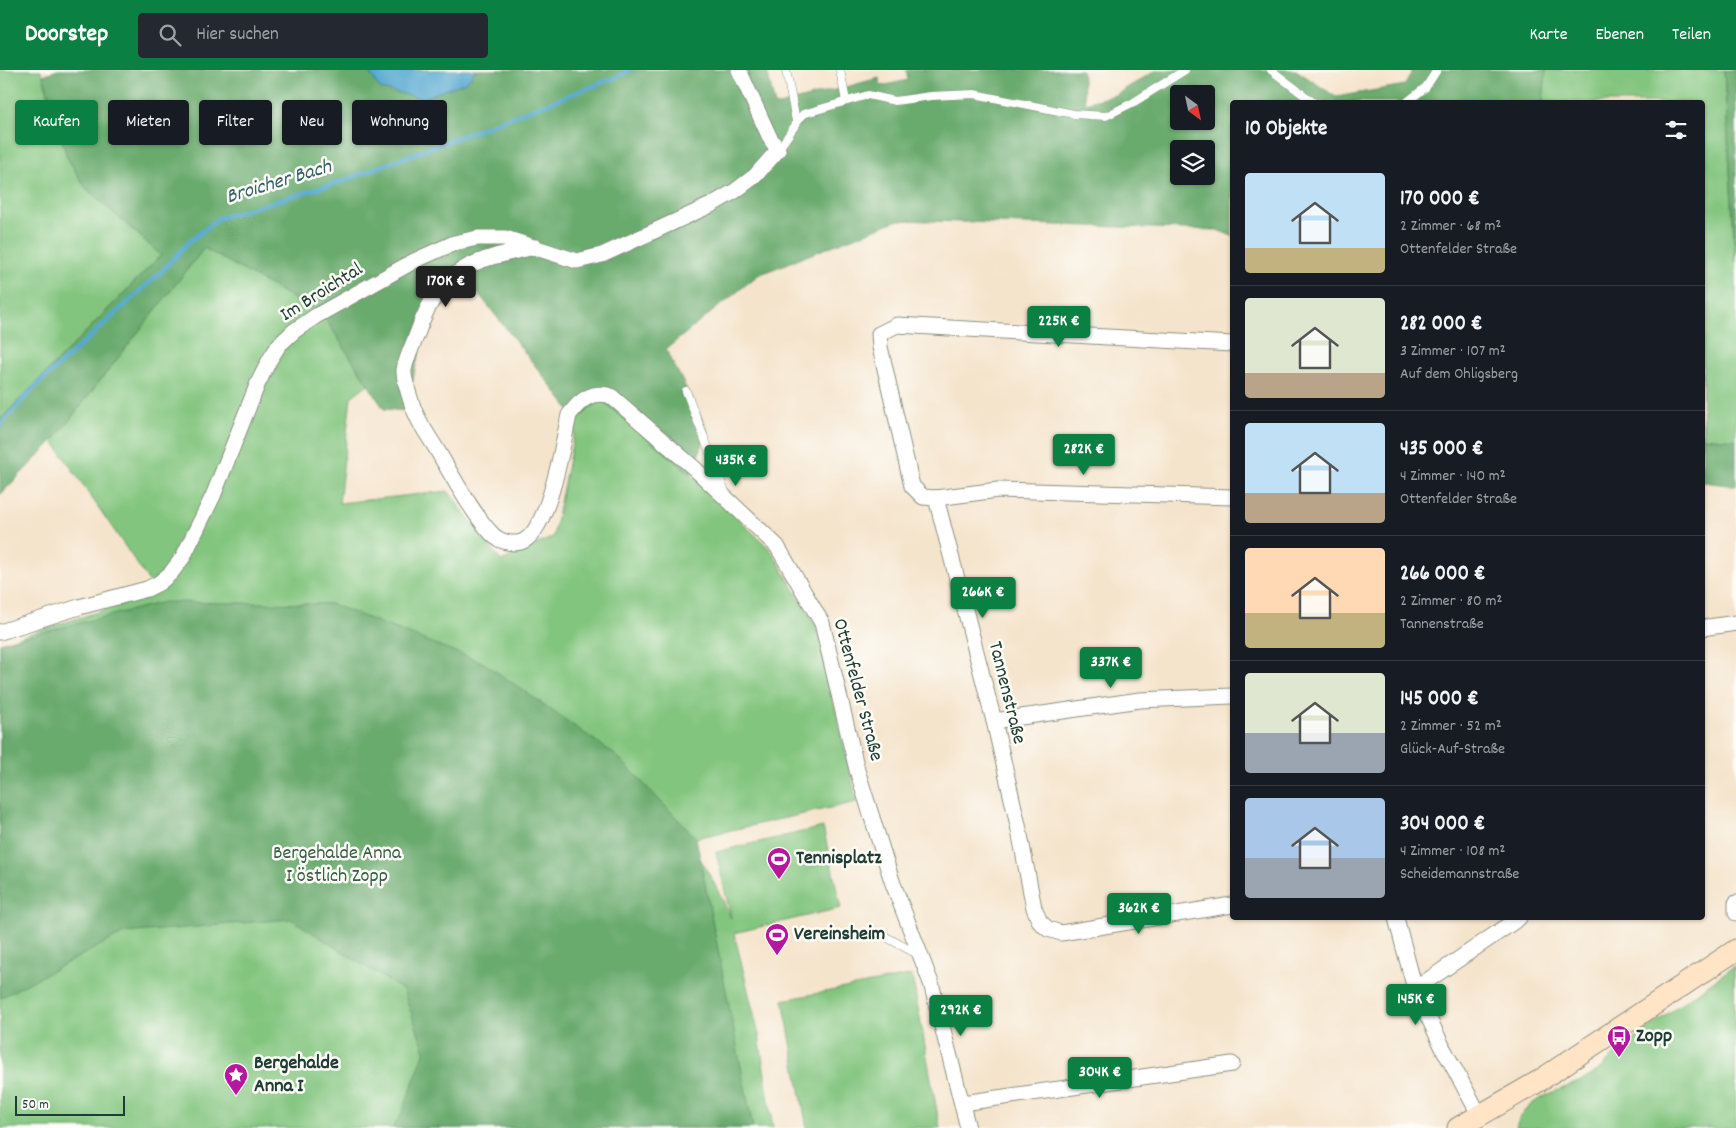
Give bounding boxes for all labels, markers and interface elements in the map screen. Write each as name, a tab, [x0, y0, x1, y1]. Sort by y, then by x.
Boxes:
search box	[138, 13, 488, 58]
text: Doorstep	[25, 18, 108, 52]
icon: search	[156, 21, 184, 49]
text: Hier suchen	[196, 22, 279, 49]
text: Karte	[1530, 23, 1568, 48]
text: Ebenen	[1596, 23, 1644, 48]
text: Teilen	[1672, 23, 1711, 48]
north arrow	[1170, 85, 1215, 130]
map controls	[1170, 85, 1215, 185]
chip: Kaufen	[15, 100, 98, 145]
chip: Mieten	[108, 100, 189, 145]
chip: Filter	[199, 100, 272, 145]
chip: Neu	[282, 100, 342, 145]
chip: Wohnung	[352, 100, 447, 145]
text: 10 Objekte	[1245, 115, 1327, 145]
icon: filters	[1662, 116, 1690, 144]
button: layers	[1170, 140, 1215, 185]
water label: Broicher Bach	[223, 152, 337, 213]
text: 170 000 €	[1400, 185, 1480, 215]
icon: home	[1285, 193, 1345, 253]
text: 2 Zimmer · 68 m²	[1400, 215, 1501, 238]
text: Ottenfelder Straße	[1400, 238, 1517, 261]
street label: Im Broichtal	[275, 256, 369, 329]
pin: 170K €	[405, 266, 487, 308]
text: 170K €	[427, 270, 465, 293]
pin: 225K €	[1018, 306, 1100, 348]
text: 225K €	[1038, 310, 1080, 333]
text: 282 000 €	[1400, 310, 1482, 340]
icon: home	[1285, 318, 1345, 378]
text: 3 Zimmer · 107 m²	[1400, 340, 1506, 363]
text: Auf dem Ohligsberg	[1400, 363, 1518, 386]
pin: 282K €	[1043, 434, 1125, 476]
text: 435 000 €	[1400, 435, 1483, 465]
text: 282K €	[1064, 438, 1104, 461]
icon: home	[1285, 443, 1345, 503]
pin: 435K €	[695, 444, 777, 487]
text: 435K €	[715, 449, 757, 472]
text: 4 Zimmer · 140 m²	[1400, 465, 1506, 488]
text: Ottenfelder Straße	[1400, 488, 1517, 511]
text: 266 000 €	[1400, 560, 1485, 590]
icon: home	[1285, 568, 1345, 628]
pin: 266K €	[942, 576, 1024, 619]
text: 266K €	[962, 581, 1004, 604]
text: 2 Zimmer · 80 m²	[1400, 590, 1502, 613]
text: Tannenstraße	[1400, 613, 1484, 636]
street label: Ottenfelder Straße	[825, 616, 890, 764]
street label: Tannenstraße	[980, 639, 1032, 747]
pin: 337K €	[1070, 646, 1152, 689]
text: 337K €	[1091, 651, 1131, 674]
text: 145 000 €	[1400, 685, 1479, 715]
icon: home	[1285, 693, 1345, 753]
text: 2 Zimmer · 52 m²	[1400, 715, 1501, 738]
text: Glück-Auf-Straße	[1400, 738, 1505, 761]
text: 304 000 €	[1400, 810, 1485, 840]
icon: home	[1285, 818, 1345, 878]
park label: Bergehalde Anna I östlich Zopp	[273, 840, 402, 891]
text: 4 Zimmer · 108 m²	[1400, 840, 1505, 863]
place label: Tennisplatz	[796, 845, 882, 873]
sports icon: Tennisplatz	[766, 846, 792, 880]
text: Scheidemannstraße	[1400, 863, 1519, 886]
pin: 362K €	[1098, 892, 1180, 935]
text: 362K €	[1118, 897, 1160, 920]
place label: Vereinsheim	[794, 921, 886, 949]
sports icon: Vereinsheim	[764, 922, 790, 956]
pin: 145K €	[1375, 984, 1457, 1026]
text: 145K €	[1397, 988, 1435, 1011]
pin: 292K €	[920, 994, 1002, 1037]
text: 292K €	[940, 999, 982, 1022]
place label: Zopp	[1636, 1023, 1672, 1051]
bus stop icon: Zopp	[1606, 1024, 1632, 1058]
place label: Bergehalde Anna I	[254, 1050, 339, 1101]
pin: 304K €	[1059, 1056, 1141, 1099]
text: 304K €	[1079, 1061, 1121, 1084]
place icon: Bergehalde Anna I	[223, 1062, 249, 1096]
scale bar	[15, 1093, 125, 1116]
text: 50 m	[22, 1095, 49, 1115]

